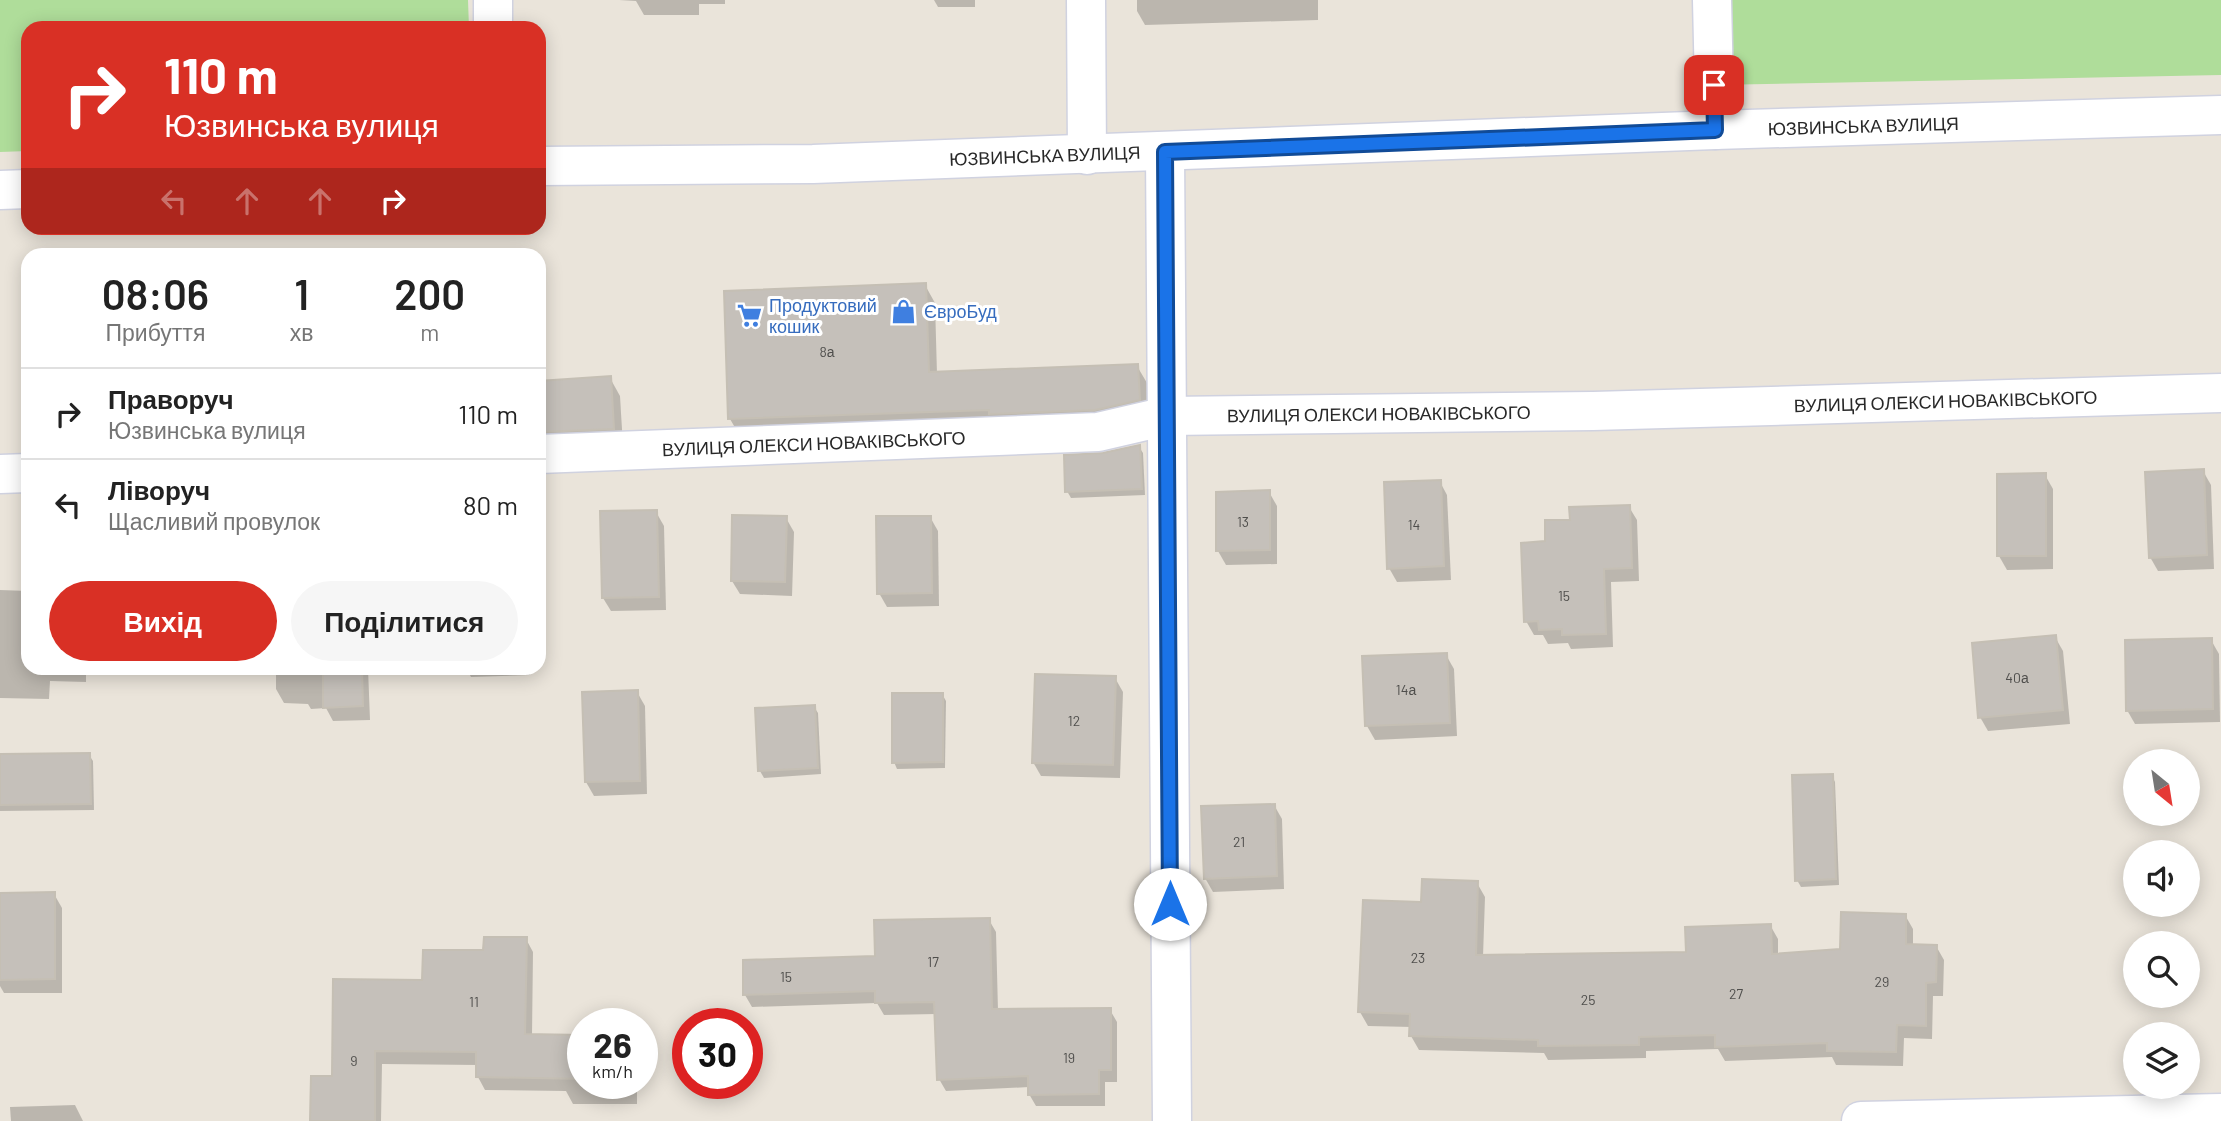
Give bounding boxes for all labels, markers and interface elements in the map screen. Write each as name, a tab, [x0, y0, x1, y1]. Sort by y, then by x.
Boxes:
text: 110 m	[164, 45, 278, 104]
icon: right	[49, 49, 140, 140]
pin	[1684, 55, 1744, 115]
icon: arrive	[1695, 66, 1733, 104]
text: Юзвинська вулиця	[164, 105, 439, 143]
street label: ЮЗВИНСЬКА ВУЛИЦЯ	[1767, 112, 1959, 139]
street label: ЮЗВИНСЬКА ВУЛИЦЯ	[949, 141, 1141, 170]
icon: left	[155, 182, 193, 220]
icon: ahead	[228, 182, 266, 220]
icon: ahead	[301, 182, 339, 220]
icon: right	[374, 182, 412, 220]
text: 08:06	[102, 268, 209, 318]
text: 1	[294, 268, 309, 318]
text: 200	[394, 268, 465, 318]
place label: Продуктовий кошик	[769, 294, 877, 337]
shop icon: ЄвроБуд	[890, 297, 918, 325]
place label: ЄвроБуд	[924, 300, 997, 322]
supermarket icon: Продуктовий кошик	[735, 301, 763, 329]
text: Прибуття	[105, 318, 205, 346]
text: хв	[290, 318, 314, 346]
text: m	[420, 318, 439, 346]
house number: 8а	[819, 343, 835, 360]
text: Праворуч	[108, 383, 234, 414]
street label: ВУЛИЦЯ ОЛЕКСИ НОВАКІВСЬКОГО	[1793, 386, 2098, 416]
icon: right	[49, 395, 87, 433]
text: 110 m	[458, 398, 518, 429]
street label: ВУЛИЦЯ ОЛЕКСИ НОВАКІВСЬКОГО	[1227, 401, 1531, 426]
text: Юзвинська вулиця	[108, 416, 306, 444]
street label: ВУЛИЦЯ ОЛЕКСИ НОВАКІВСЬКОГО	[662, 426, 966, 460]
text: Ліворуч	[108, 474, 210, 505]
icon: left	[49, 486, 87, 524]
text: 80 m	[463, 489, 518, 520]
text: Щасливий провулок	[108, 507, 320, 535]
house number: 13	[1237, 513, 1249, 530]
house number: 14	[1408, 516, 1420, 533]
button: Вихід	[49, 581, 277, 661]
button: Поділитися	[291, 581, 518, 661]
house number: 15	[1558, 587, 1570, 604]
house number: 40а	[2005, 669, 2029, 686]
house number: 14а	[1396, 681, 1416, 698]
house number: 12	[1068, 712, 1080, 729]
north arrow	[2123, 749, 2200, 826]
map controls	[2123, 749, 2200, 1099]
house number: 21	[1233, 833, 1245, 850]
button: sound	[2123, 840, 2200, 917]
position arrow	[1133, 867, 1207, 941]
button: search	[2123, 931, 2200, 1008]
house number: 23	[1411, 949, 1425, 966]
house number: 17	[927, 953, 939, 970]
house number: 15	[780, 968, 792, 985]
house number: 29	[1875, 973, 1889, 990]
house number: 27	[1729, 985, 1743, 1002]
house number: 25	[1581, 991, 1595, 1008]
house number: 11	[469, 993, 479, 1010]
speed limit sign: 30	[672, 1008, 763, 1099]
button: layers	[2123, 1022, 2200, 1099]
text: 26	[593, 1023, 632, 1065]
house number: 19	[1063, 1049, 1075, 1066]
house number: 9	[350, 1052, 358, 1069]
text: km/h	[592, 1060, 633, 1082]

